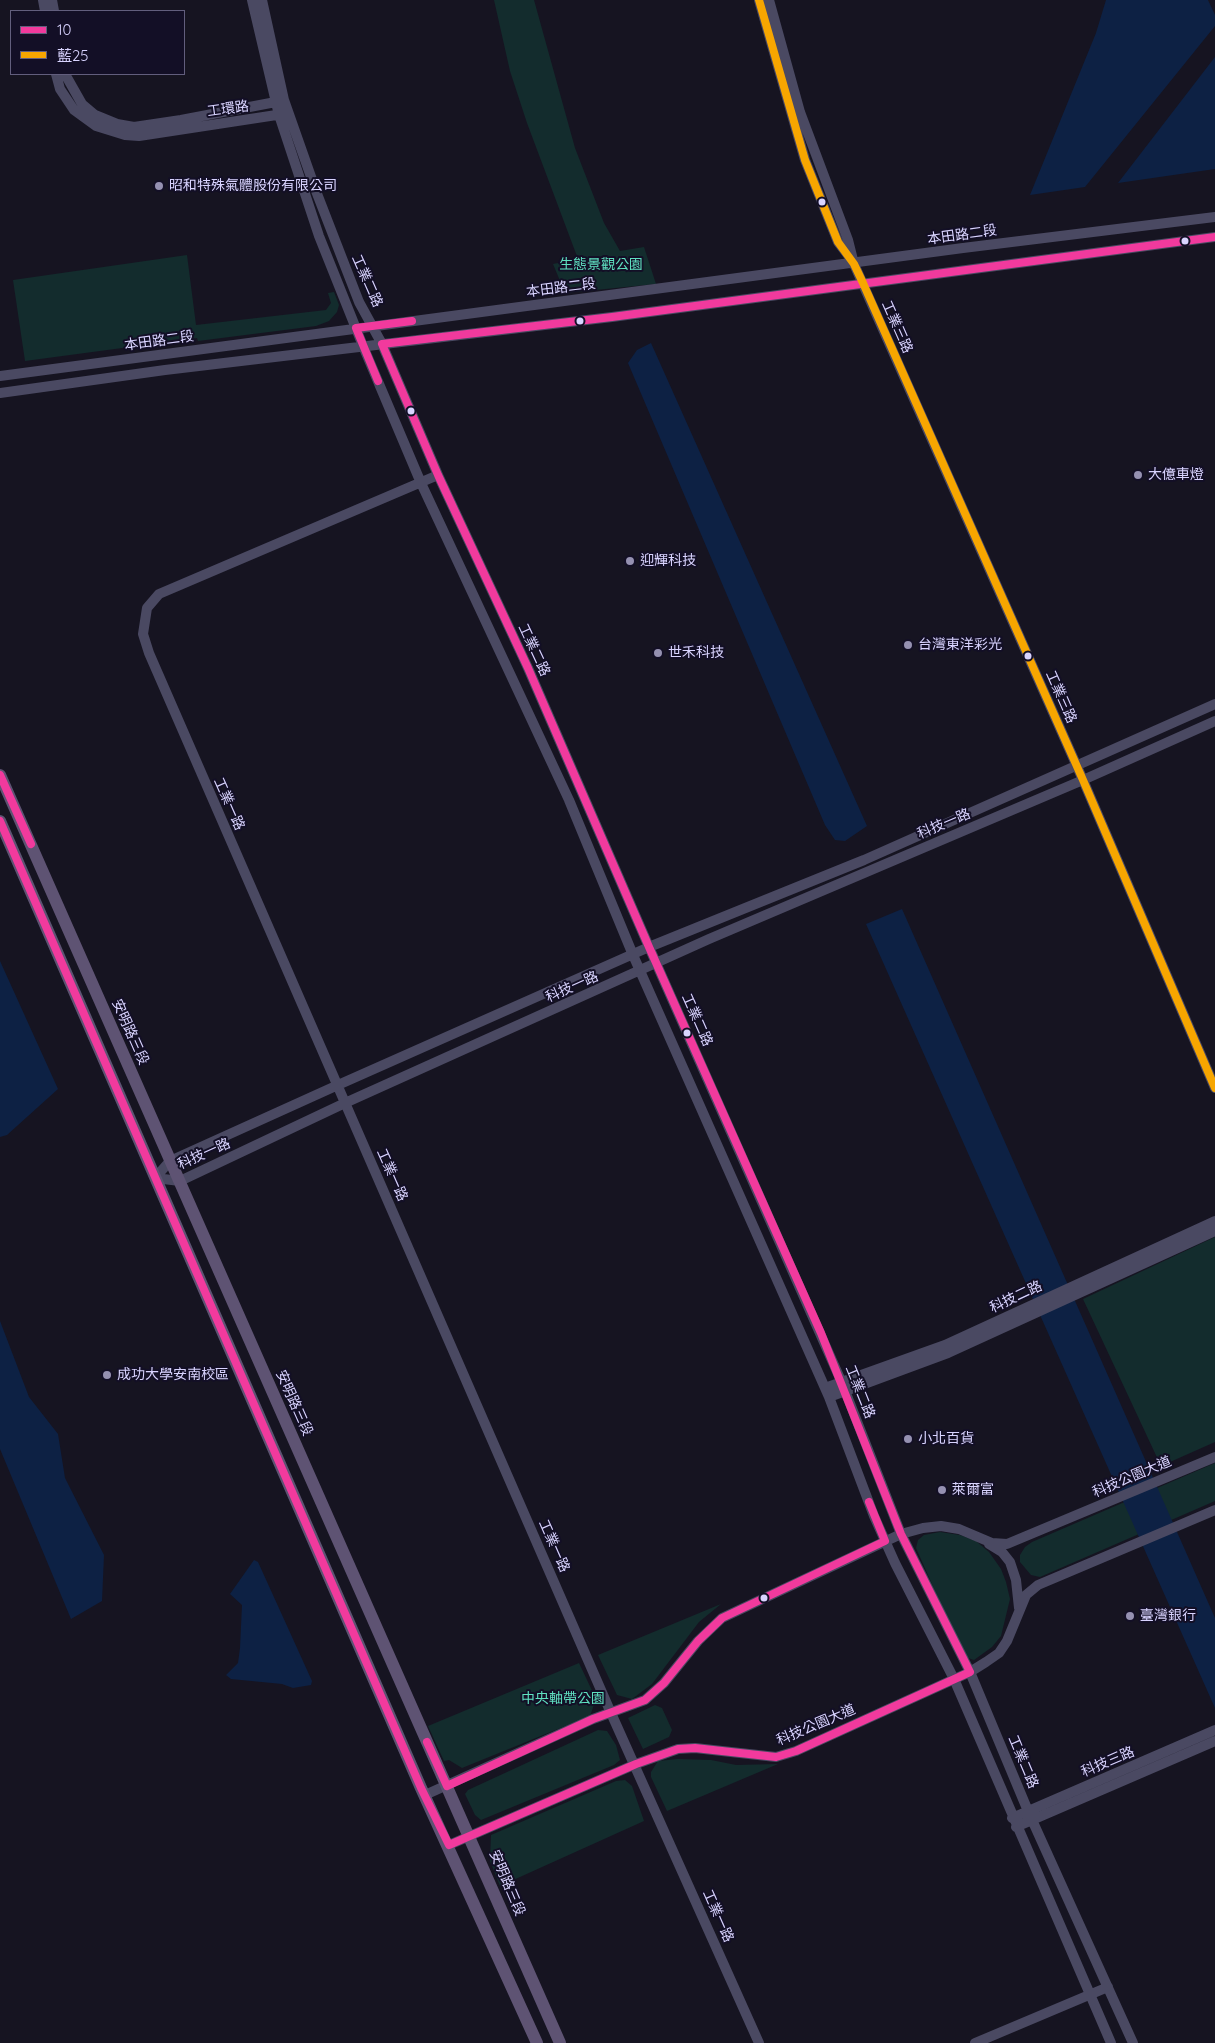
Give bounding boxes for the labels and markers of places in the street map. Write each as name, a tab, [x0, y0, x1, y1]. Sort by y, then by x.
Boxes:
place label: 昭和特殊氣體股份有限公司	[169, 178, 337, 194]
marker: 昭和特殊氣體股份有限公司	[153, 180, 165, 192]
unlabelled marker	[817, 197, 827, 207]
unlabelled marker	[1180, 236, 1190, 246]
unlabelled marker	[575, 316, 585, 326]
unlabelled marker	[406, 406, 416, 416]
place label: 大億車燈	[1148, 467, 1204, 483]
marker: 大億車燈	[1132, 469, 1144, 481]
place label: 迎輝科技	[640, 553, 696, 569]
marker: 迎輝科技	[624, 555, 636, 567]
place label: 台灣東洋彩光	[918, 637, 1002, 653]
marker: 台灣東洋彩光	[902, 639, 914, 651]
place label: 世禾科技	[668, 645, 724, 661]
marker: 世禾科技	[652, 647, 664, 659]
unlabelled marker	[1023, 651, 1033, 661]
unlabelled marker	[682, 1028, 692, 1038]
place label: 成功大學安南校區	[117, 1367, 229, 1383]
marker: 成功大學安南校區	[101, 1369, 113, 1381]
place label: 小北百貨	[918, 1431, 974, 1447]
marker: 小北百貨	[902, 1433, 914, 1445]
place label: 萊爾富	[952, 1482, 994, 1498]
marker: 萊爾富	[936, 1484, 948, 1496]
unlabelled marker	[759, 1593, 769, 1603]
place label: 臺灣銀行	[1140, 1608, 1196, 1624]
marker: 臺灣銀行	[1124, 1610, 1136, 1622]

